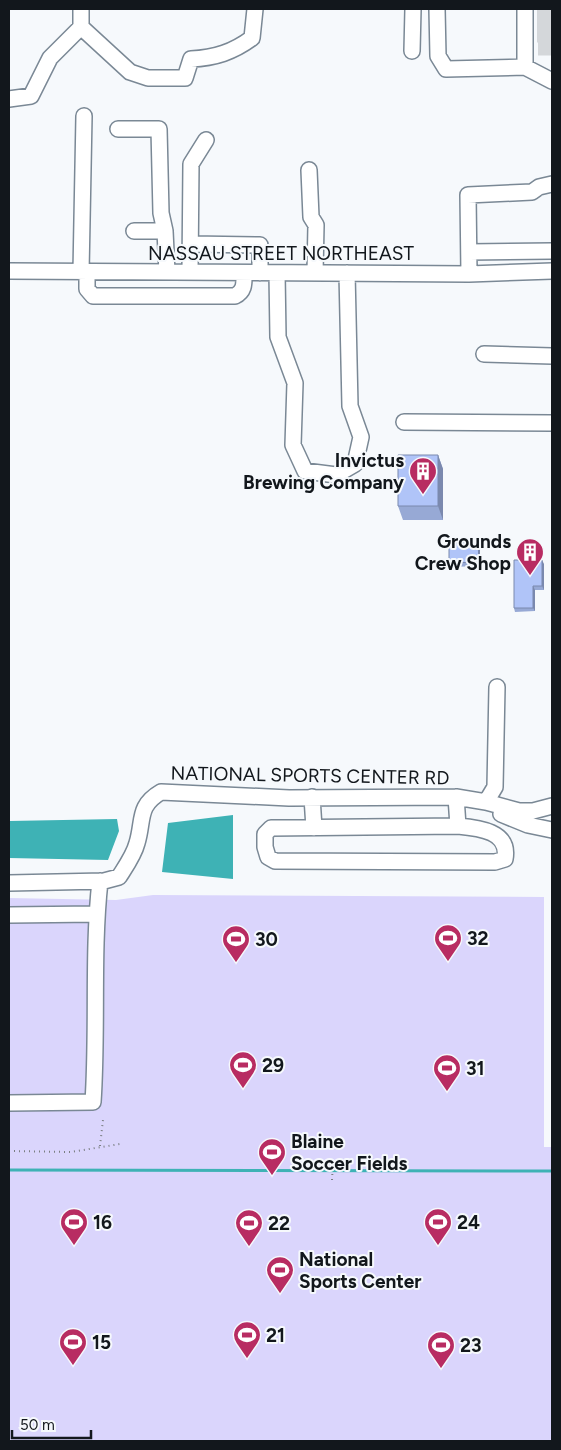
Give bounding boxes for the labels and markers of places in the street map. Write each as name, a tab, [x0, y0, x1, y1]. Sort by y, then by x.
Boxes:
place label: Invictus Brewing Company	[243, 449, 404, 494]
building icon: Invictus Brewing Company	[408, 456, 438, 495]
place label: Grounds Crew Shop	[415, 530, 511, 575]
building icon: Grounds Crew Shop	[515, 537, 545, 576]
sports icon: 32	[433, 923, 463, 962]
sports icon: 30	[221, 924, 251, 963]
place label: 32	[467, 927, 489, 950]
place label: 30	[255, 928, 278, 951]
sports icon: 29	[228, 1050, 258, 1089]
sports icon: 31	[432, 1053, 462, 1092]
place label: 29	[262, 1054, 284, 1077]
place label: 31	[466, 1057, 485, 1080]
place label: Blaine Soccer Fields	[291, 1130, 408, 1175]
sports icon: Blaine Soccer Fields	[257, 1137, 287, 1176]
sports icon: 16	[59, 1207, 89, 1246]
sports icon: 24	[423, 1207, 453, 1246]
sports icon: 22	[234, 1208, 264, 1247]
place label: 16	[93, 1211, 112, 1234]
place label: 24	[457, 1211, 480, 1234]
place label: 22	[268, 1212, 290, 1235]
place label: National Sports Center	[299, 1248, 422, 1293]
sports icon: National Sports Center	[265, 1255, 295, 1294]
sports icon: 21	[232, 1320, 262, 1359]
place label: 21	[266, 1324, 285, 1347]
sports icon: 15	[58, 1327, 88, 1366]
sports icon: 23	[426, 1330, 456, 1369]
place label: 15	[92, 1331, 111, 1354]
place label: 23	[460, 1334, 482, 1357]

